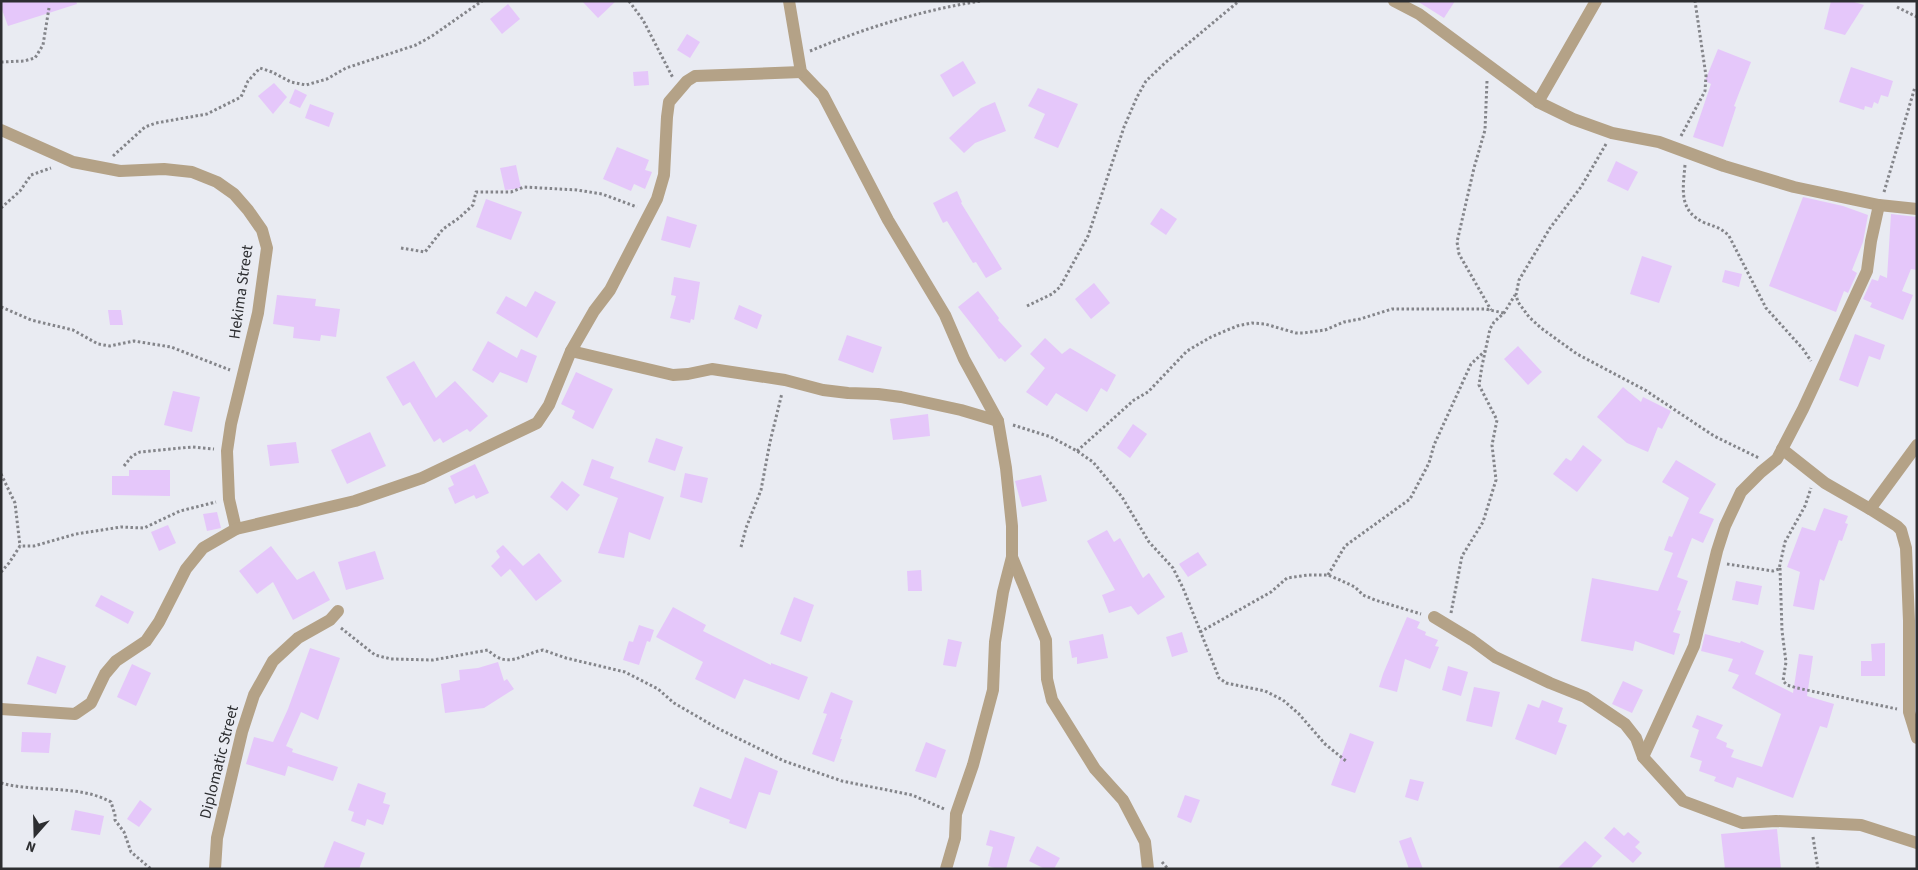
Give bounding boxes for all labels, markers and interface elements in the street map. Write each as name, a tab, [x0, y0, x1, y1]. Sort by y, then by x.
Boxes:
street label: Hekima Street	[224, 243, 259, 340]
street label: Diplomatic Street	[194, 702, 244, 821]
north arrow	[10, 810, 60, 860]
text: N	[23, 835, 39, 857]

